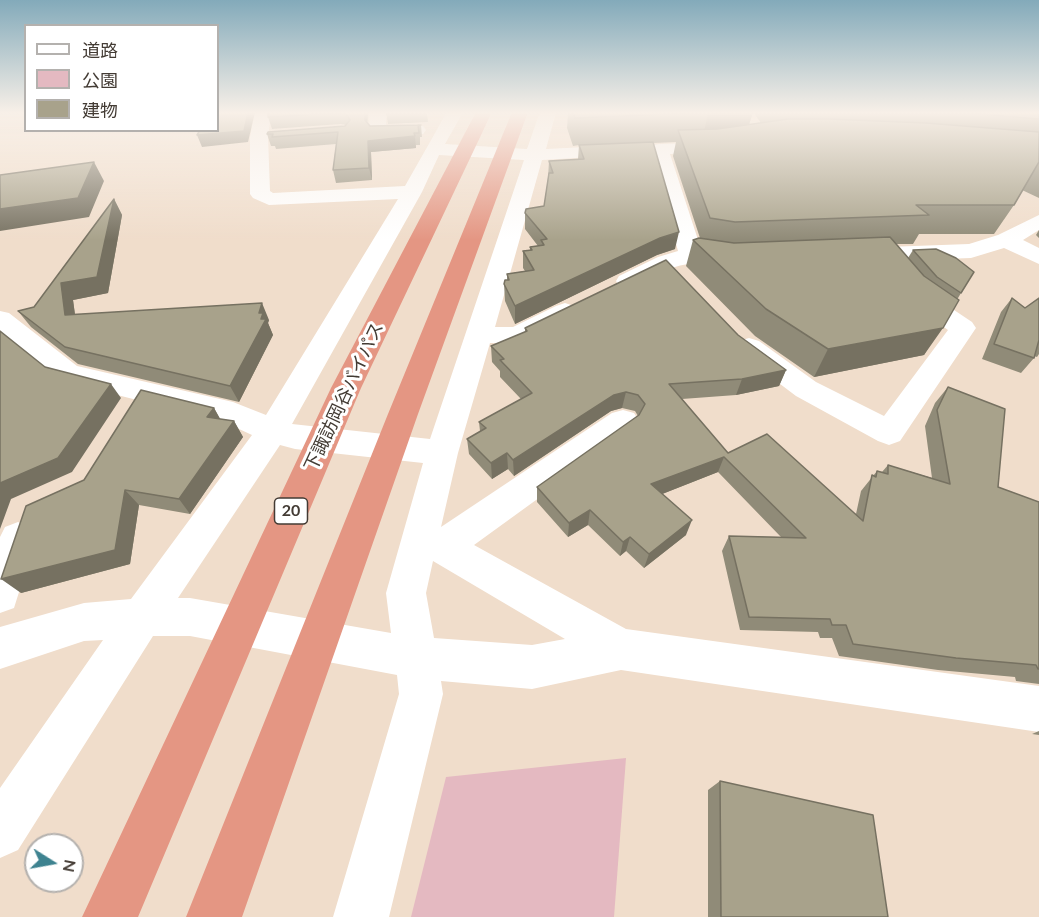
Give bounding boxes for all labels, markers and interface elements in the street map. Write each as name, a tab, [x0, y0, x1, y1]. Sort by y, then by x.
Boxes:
legend	[24, 24, 219, 132]
text: 道路	[82, 39, 118, 61]
text: 公園	[82, 69, 118, 91]
text: 建物	[82, 99, 118, 121]
street label: 下諏訪岡谷バイパス	[300, 319, 388, 475]
road number: 20	[274, 498, 308, 524]
north arrow	[24, 833, 84, 893]
text: N	[60, 858, 81, 874]

